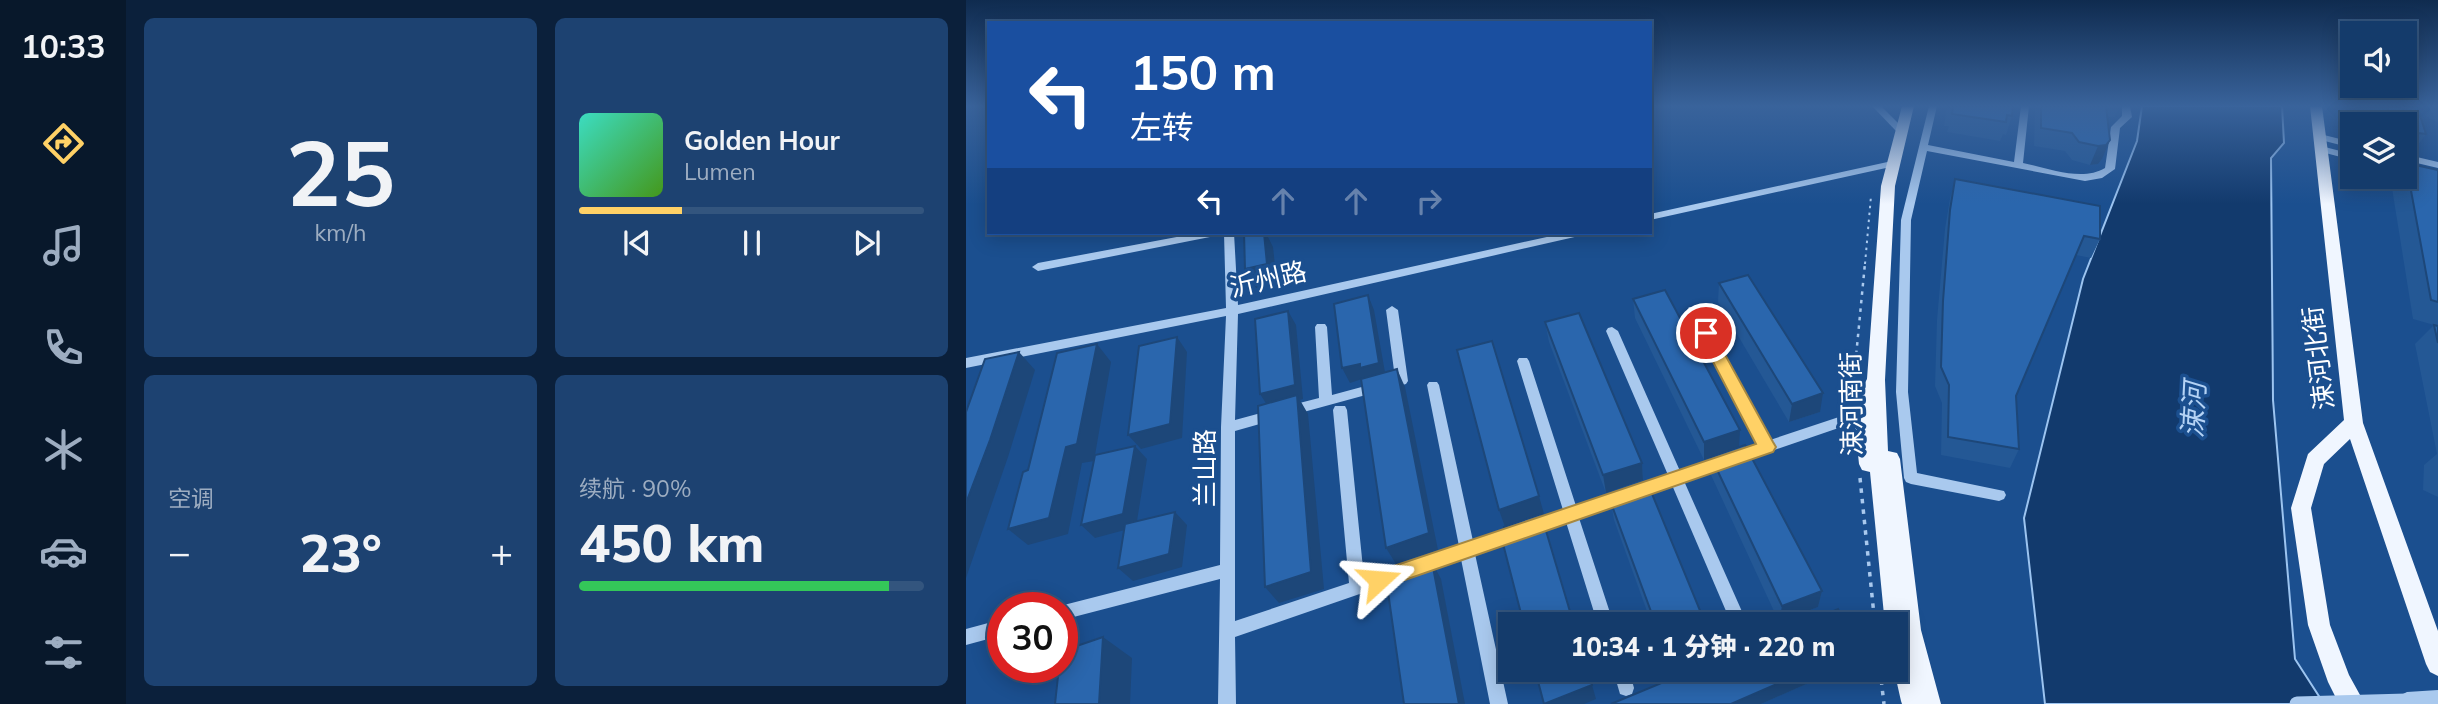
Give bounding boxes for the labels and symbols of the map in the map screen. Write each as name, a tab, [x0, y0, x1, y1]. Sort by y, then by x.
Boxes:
street label: 沂州路	[1226, 254, 1310, 304]
pin	[1676, 303, 1736, 363]
street label: 涑河北街	[2295, 304, 2341, 412]
street label: 涑河南街	[1834, 352, 1868, 456]
water label: 涑河	[2174, 376, 2212, 439]
street label: 兰山路	[1188, 429, 1221, 507]
position arrow	[1342, 543, 1416, 617]
speed limit sign: 30	[987, 592, 1078, 683]

